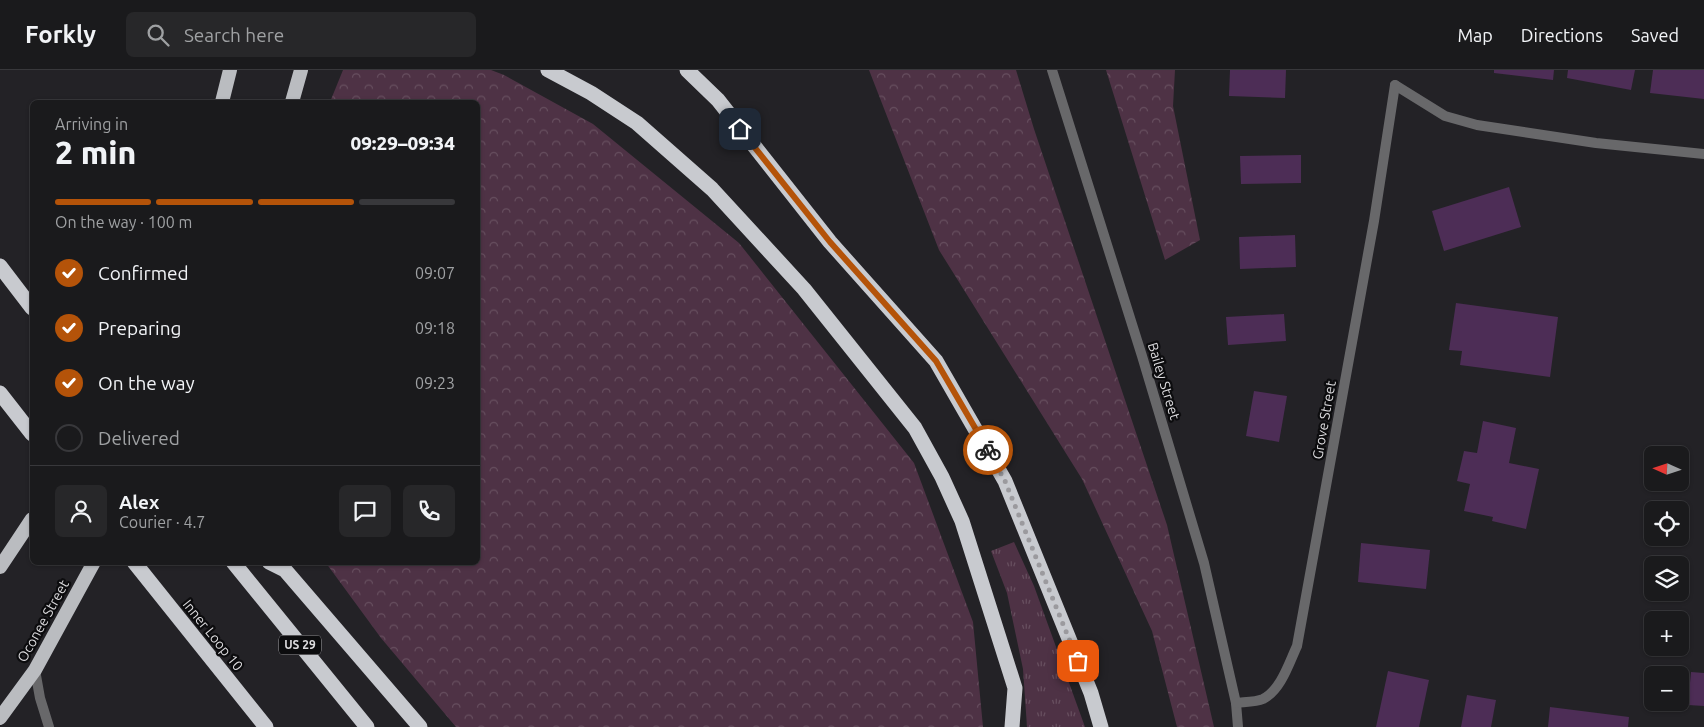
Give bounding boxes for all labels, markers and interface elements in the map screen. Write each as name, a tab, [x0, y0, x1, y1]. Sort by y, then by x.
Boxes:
search box	[126, 12, 476, 57]
text: Forkly	[25, 21, 96, 48]
icon: search	[144, 21, 172, 49]
text: Search here	[184, 24, 284, 46]
text: Map	[1457, 25, 1493, 45]
text: Directions	[1521, 25, 1603, 45]
text: Saved	[1631, 25, 1679, 45]
pin	[719, 108, 761, 150]
text: Arriving in	[55, 115, 128, 133]
icon: home	[726, 115, 754, 143]
text: 09:29–09:34	[350, 132, 455, 154]
text: 2 min	[55, 134, 136, 170]
text: On the way · 100 m	[55, 213, 192, 231]
icon: check	[55, 259, 83, 287]
text: Confirmed	[98, 262, 189, 284]
text: 09:07	[415, 264, 455, 282]
icon: check	[55, 314, 83, 342]
text: Preparing	[98, 317, 182, 339]
text: 09:18	[415, 319, 455, 337]
street label: Bailey Street	[1145, 340, 1183, 422]
icon: check	[55, 369, 83, 397]
text: On the way	[98, 372, 195, 394]
text: 09:23	[415, 374, 455, 392]
street label: Grove Street	[1309, 379, 1339, 461]
courier	[963, 425, 1013, 475]
text: Delivered	[98, 427, 180, 449]
icon: bike	[974, 436, 1002, 464]
north arrow	[1644, 446, 1689, 491]
map controls	[1644, 446, 1689, 711]
button: person	[55, 485, 107, 537]
button: chat	[339, 485, 391, 537]
button: phone	[403, 485, 455, 537]
text: Alex	[119, 491, 159, 513]
button: locate	[1644, 501, 1689, 546]
text: Courier · 4.7	[119, 513, 205, 531]
button: layers	[1644, 556, 1689, 601]
street label: Oconee Street	[14, 577, 72, 665]
street label: Inner Loop 10	[180, 596, 246, 674]
button: +	[1644, 611, 1689, 656]
road number: US 29	[279, 636, 321, 654]
pin	[1057, 640, 1099, 682]
icon: bag	[1064, 647, 1092, 675]
button: −	[1644, 666, 1689, 711]

